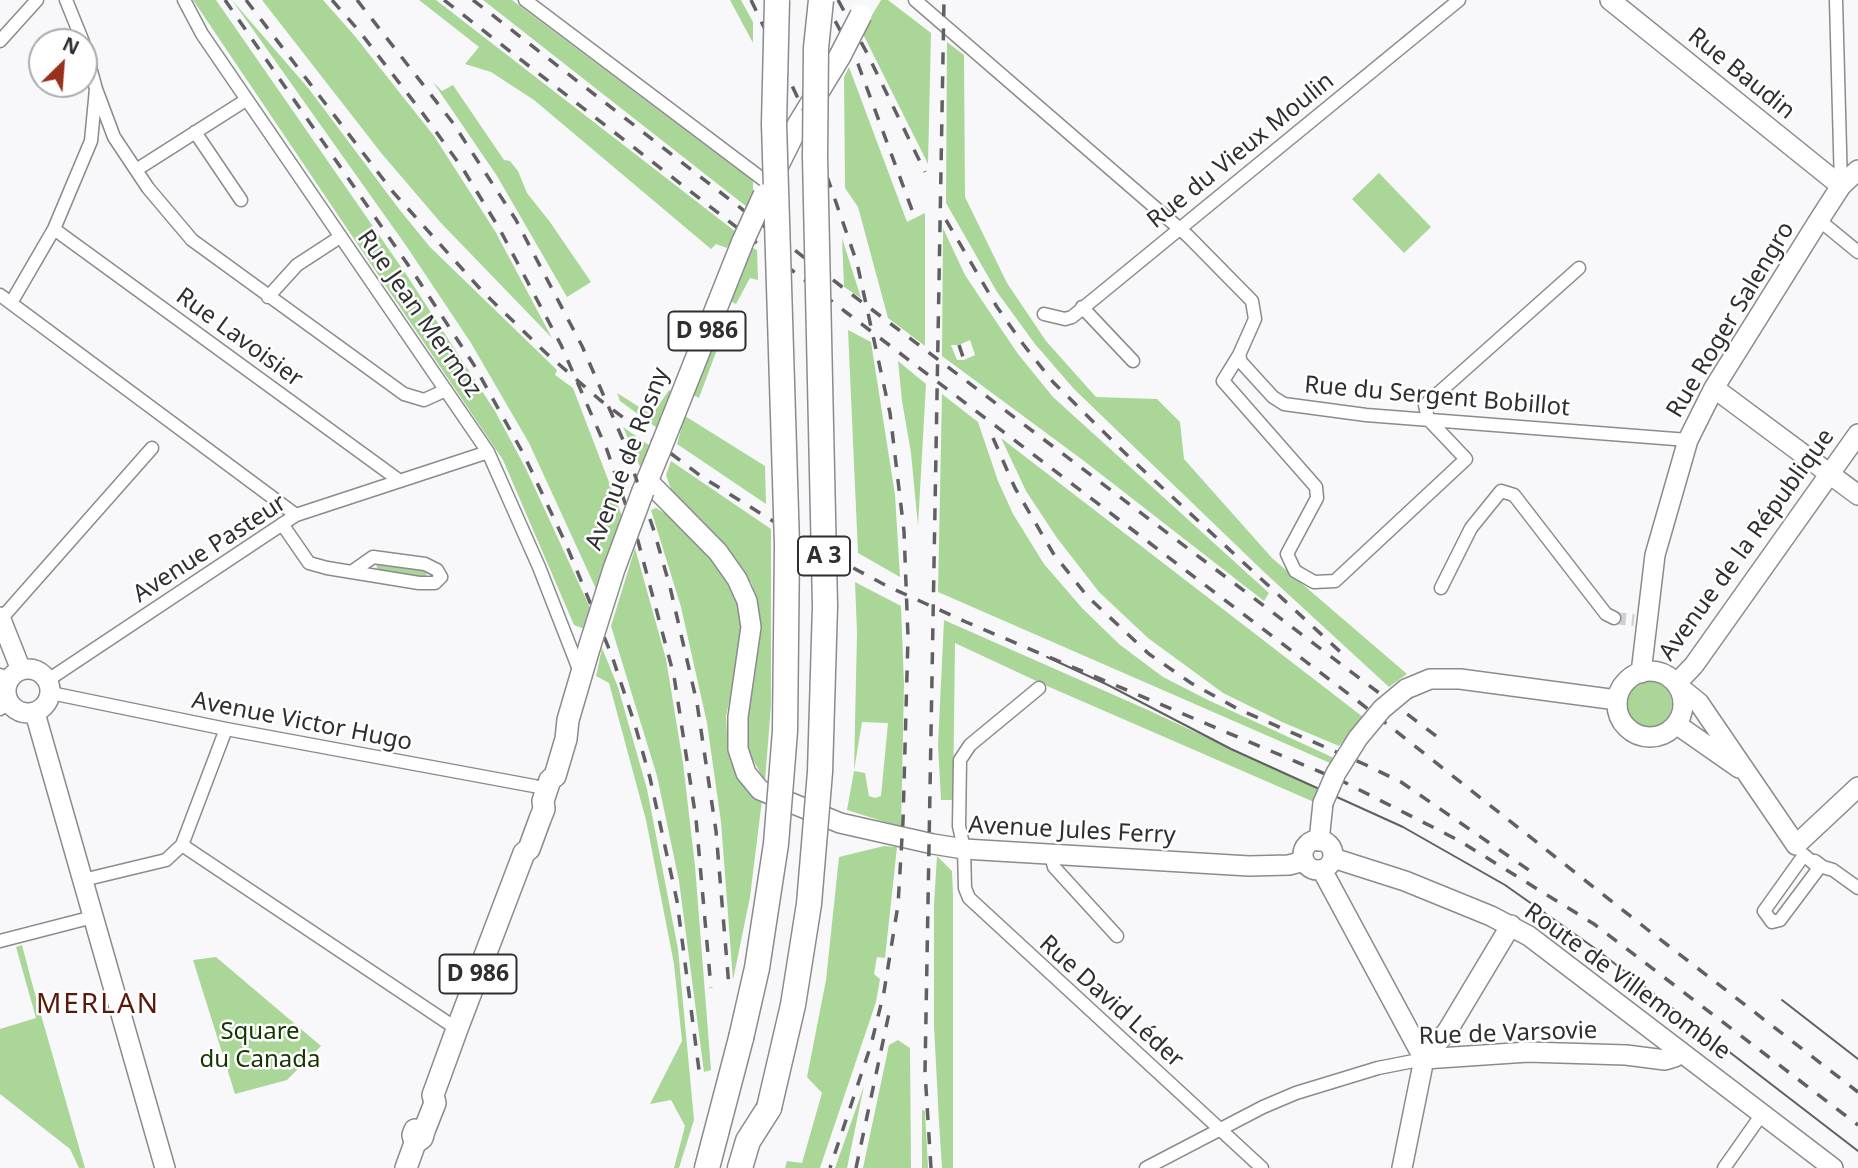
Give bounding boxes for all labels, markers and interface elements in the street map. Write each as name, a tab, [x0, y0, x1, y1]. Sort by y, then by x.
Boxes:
street label: Rue Baudin	[1682, 22, 1800, 126]
north arrow	[28, 28, 98, 98]
text: N	[59, 31, 84, 61]
street label: Rue du Vieux Moulin	[1142, 67, 1340, 235]
street label: Rue Roger Salengro	[1661, 217, 1801, 423]
street label: Rue Jean Mermoz	[351, 225, 487, 403]
street label: Rue Lavoisier	[170, 282, 308, 394]
road number: D 986	[668, 312, 746, 350]
street label: Avenue de Rosny	[580, 364, 676, 554]
street label: Rue du Sergent Bobillot	[1303, 371, 1571, 423]
street label: Avenue de la République	[1653, 424, 1841, 666]
street label: Avenue Pasteur	[128, 489, 292, 609]
road number: A 3	[798, 536, 850, 576]
street label: Avenue Victor Hugo	[189, 687, 415, 757]
street label: Avenue Jules Ferry	[968, 811, 1176, 851]
street label: Route de Villemomble	[1518, 898, 1736, 1066]
street label: Rue David Léder	[1033, 930, 1189, 1074]
road number: D 986	[440, 954, 516, 993]
district label: MERLAN	[37, 988, 159, 1022]
street label: Rue de Varsovie	[1418, 1016, 1598, 1052]
park label: Square du Canada	[200, 1018, 320, 1074]

